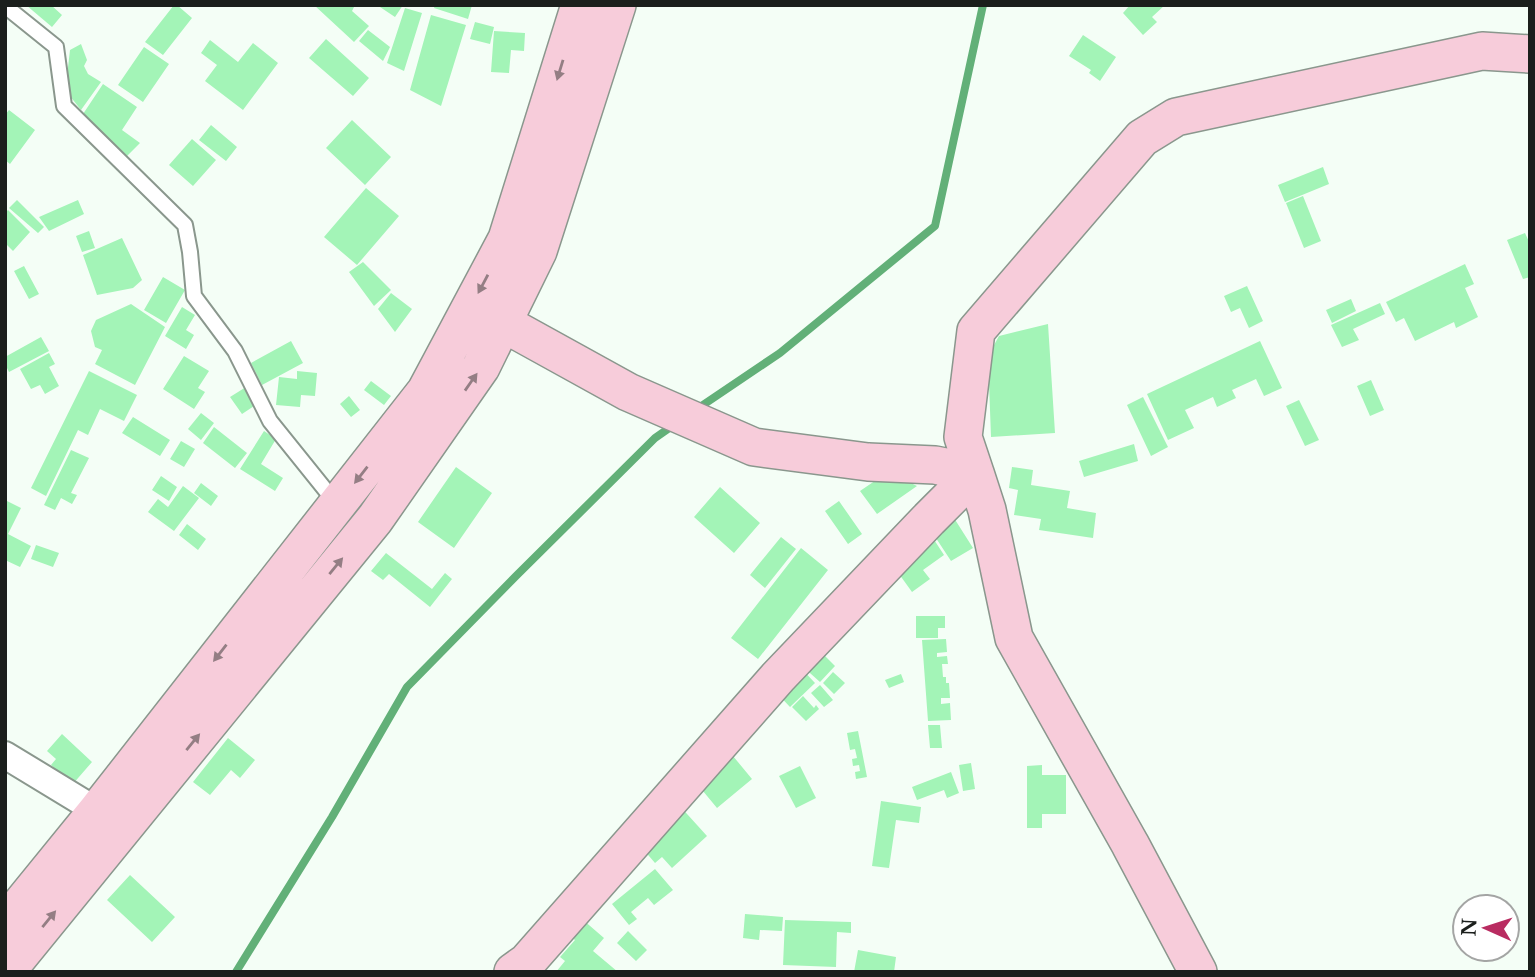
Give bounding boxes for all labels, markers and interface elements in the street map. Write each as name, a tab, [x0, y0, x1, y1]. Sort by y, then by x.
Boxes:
one-way arrow	[554, 60, 564, 81]
one-way arrow	[478, 274, 489, 294]
one-way arrow	[464, 373, 478, 391]
one-way arrow	[353, 465, 368, 483]
one-way arrow	[329, 558, 344, 576]
one-way arrow	[213, 644, 228, 662]
one-way arrow	[185, 734, 200, 751]
north arrow	[1451, 893, 1521, 963]
one-way arrow	[41, 910, 56, 927]
text: N	[1458, 917, 1481, 937]

